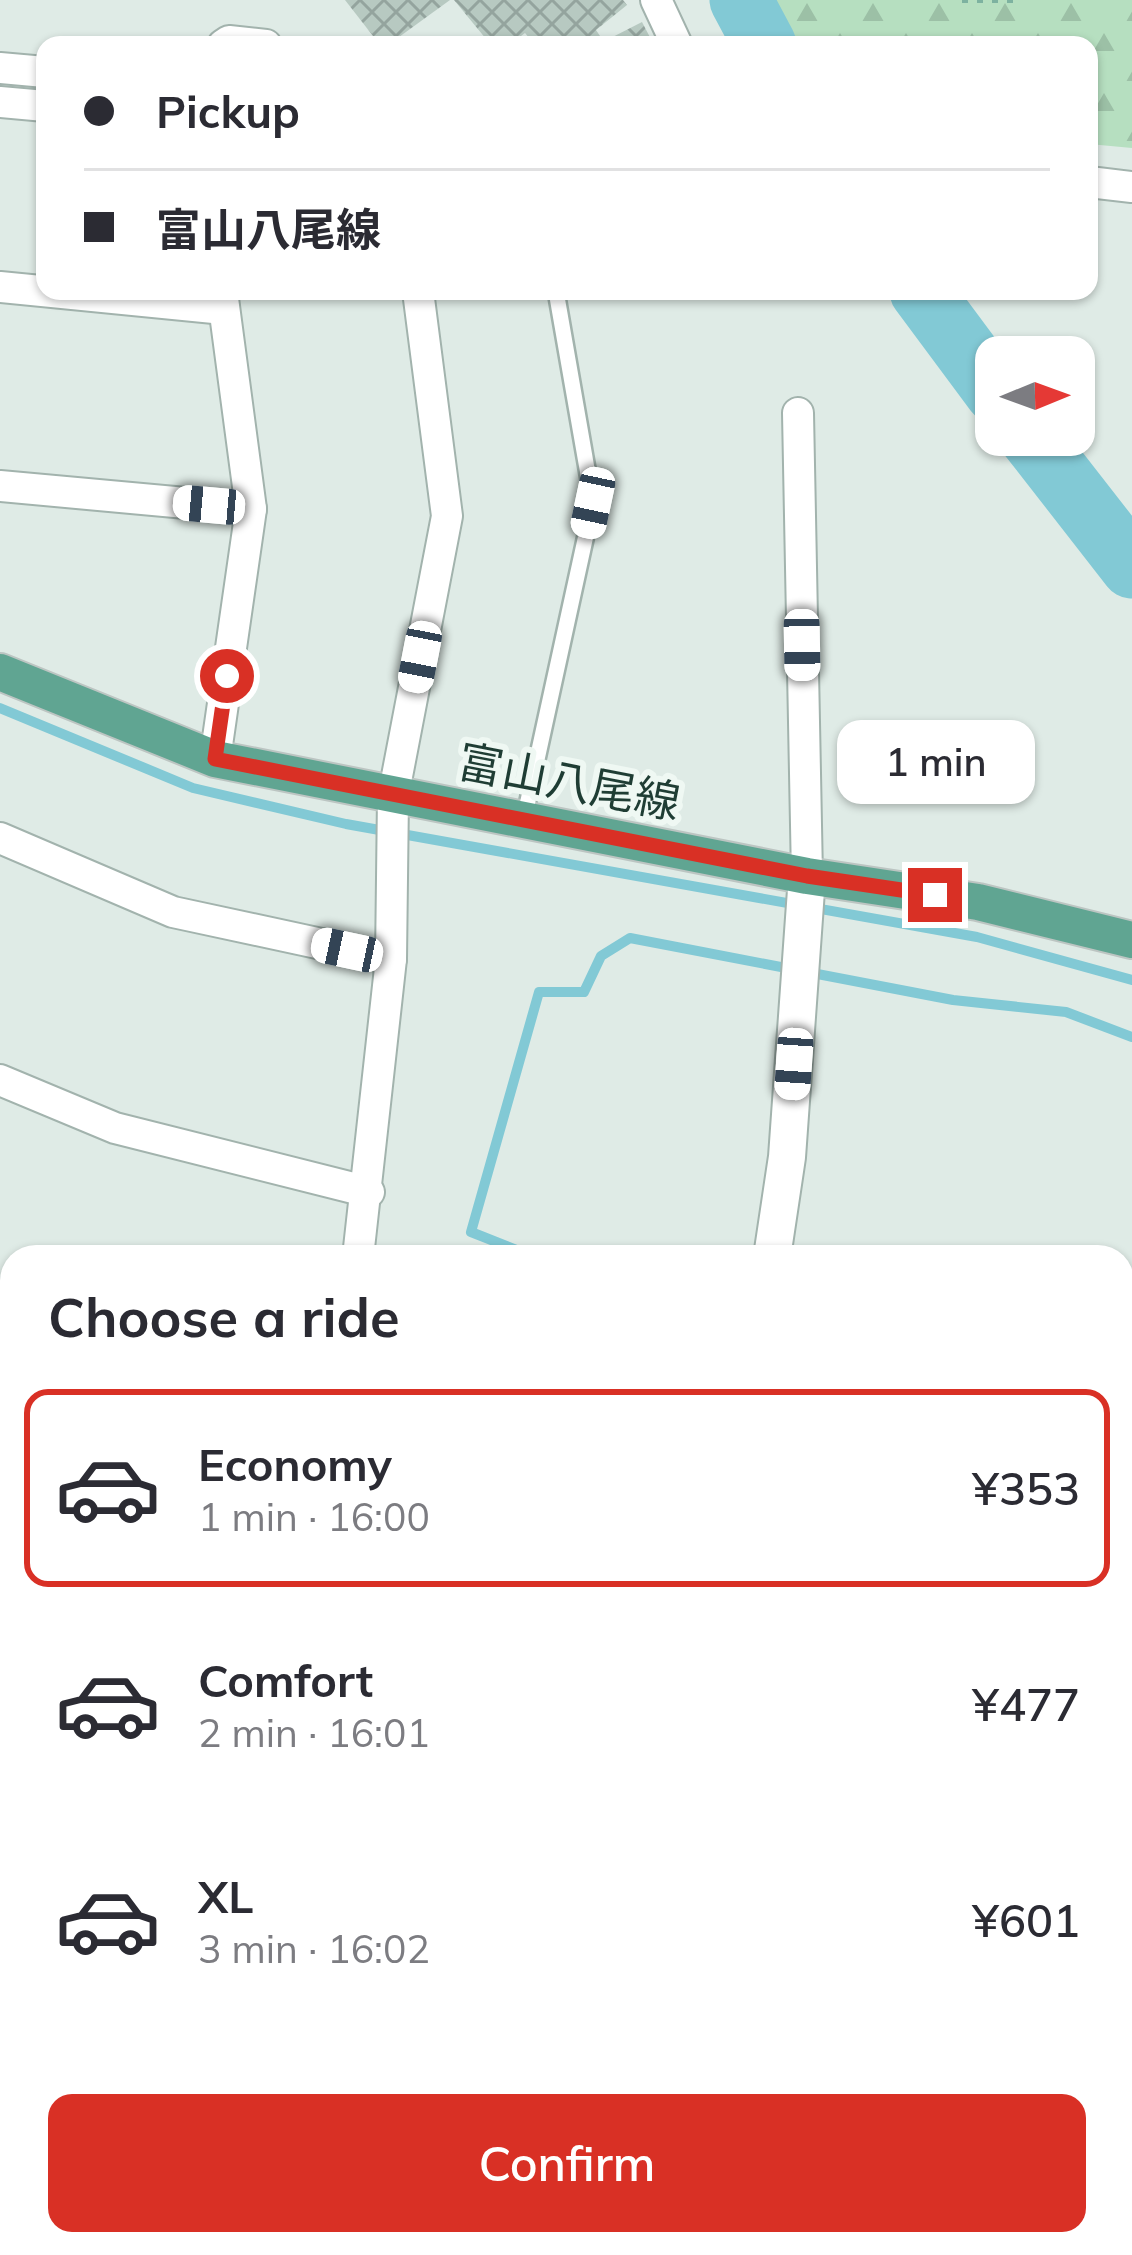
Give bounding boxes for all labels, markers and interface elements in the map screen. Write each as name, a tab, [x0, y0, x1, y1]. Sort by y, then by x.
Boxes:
text: Pickup	[156, 83, 300, 139]
text: 富山八尾線	[156, 201, 381, 257]
north arrow	[975, 336, 1095, 456]
map controls	[975, 336, 1095, 456]
car	[568, 464, 618, 542]
car	[172, 484, 246, 526]
car	[783, 609, 821, 681]
car	[395, 618, 445, 696]
route start	[200, 649, 254, 703]
callout: 1 min	[836, 721, 1034, 805]
street label: 富山八尾線	[453, 732, 685, 830]
text: 1 min	[885, 737, 987, 786]
route end	[908, 868, 962, 922]
car	[308, 925, 386, 975]
car	[774, 1027, 814, 1101]
text: Choose a ride	[48, 1283, 400, 1351]
icon: car	[54, 1434, 162, 1542]
text: Economy	[198, 1436, 392, 1492]
text: ¥353	[972, 1460, 1080, 1516]
text: 1 min · 16:00	[198, 1492, 430, 1541]
icon: car	[54, 1650, 162, 1758]
text: Comfort	[198, 1652, 373, 1708]
text: ¥477	[972, 1676, 1080, 1732]
text: 2 min · 16:01	[198, 1708, 430, 1757]
icon: car	[54, 1866, 162, 1974]
text: XL	[198, 1868, 253, 1924]
text: ¥601	[972, 1892, 1080, 1948]
text: 3 min · 16:02	[198, 1924, 430, 1973]
button: Confirm	[48, 2094, 1086, 2232]

